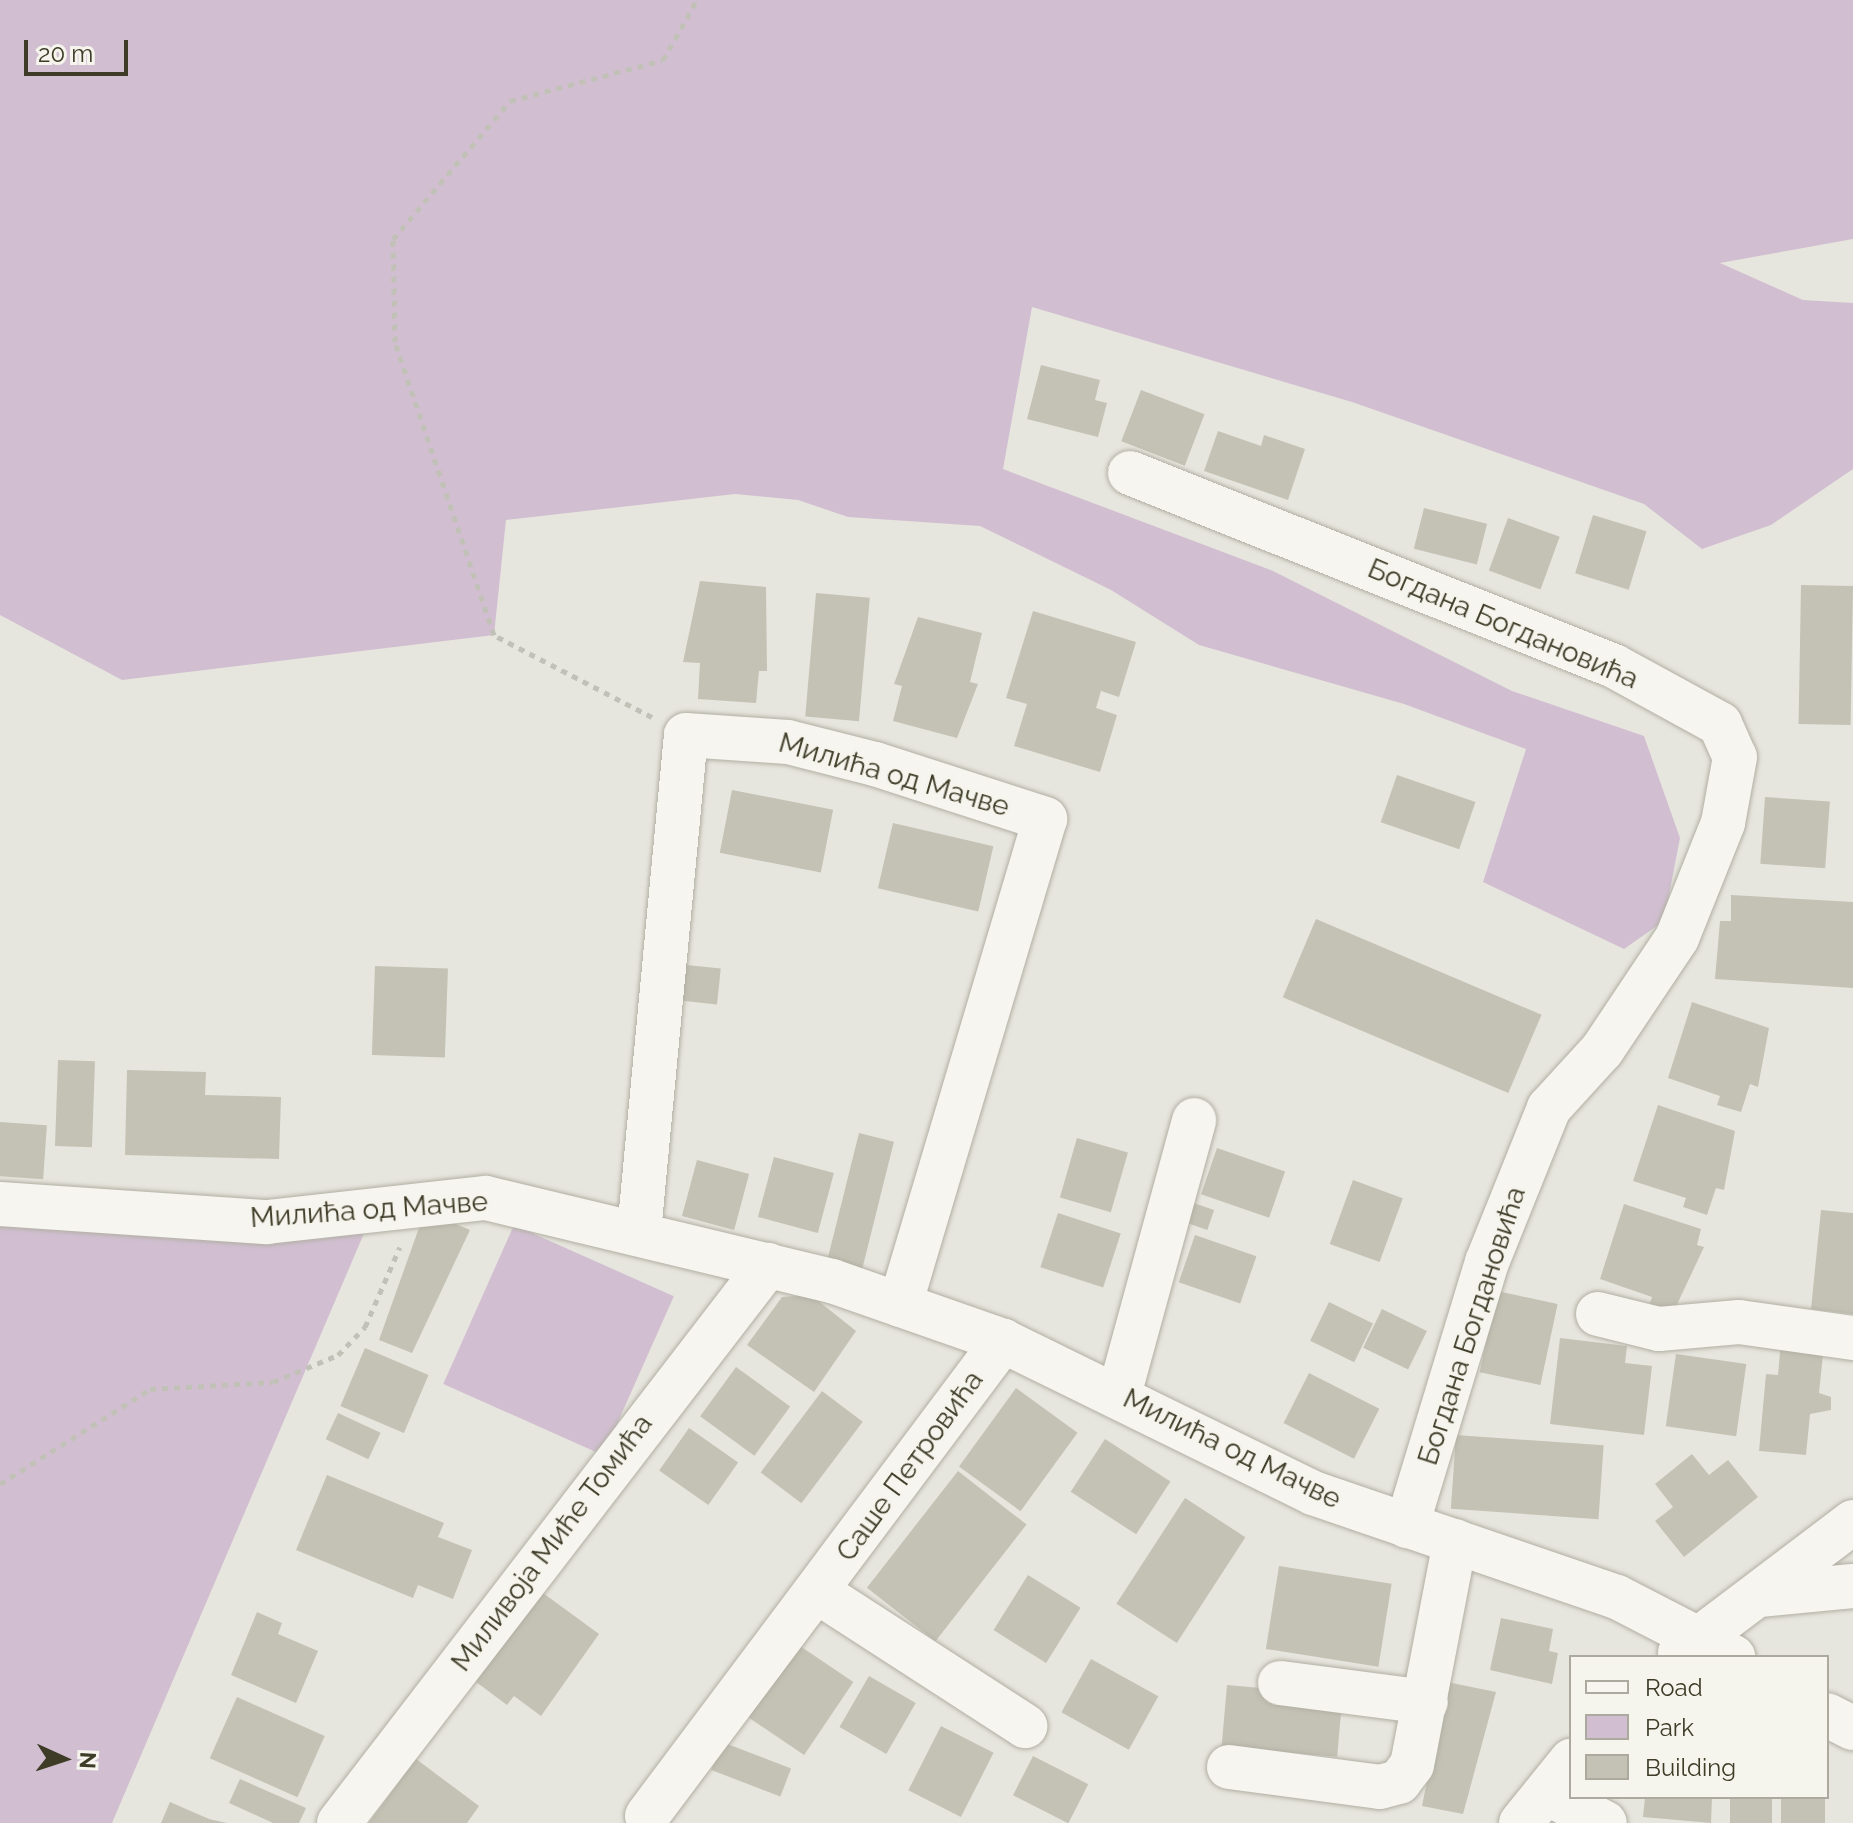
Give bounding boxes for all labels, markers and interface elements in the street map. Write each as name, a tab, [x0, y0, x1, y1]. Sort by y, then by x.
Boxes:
scale bar	[28, 24, 132, 74]
text: 20 m	[38, 39, 93, 68]
street label: Богдана Богдановића	[1363, 552, 1643, 696]
street label: Милића од Мачве	[775, 726, 1013, 824]
street label: Богдана Богдановића	[1411, 1183, 1533, 1469]
street label: Милића од Мачве	[249, 1185, 489, 1235]
street label: Саше Петровића	[830, 1364, 990, 1568]
street label: Милића од Мачве	[1118, 1382, 1346, 1516]
street label: Миливоја Миће Томића	[444, 1408, 660, 1678]
legend	[1569, 1655, 1829, 1799]
text: Road	[1645, 1673, 1703, 1702]
text: Park	[1645, 1713, 1694, 1742]
north arrow	[24, 1719, 104, 1799]
text: N	[75, 1751, 101, 1769]
text: Building	[1645, 1753, 1736, 1782]

